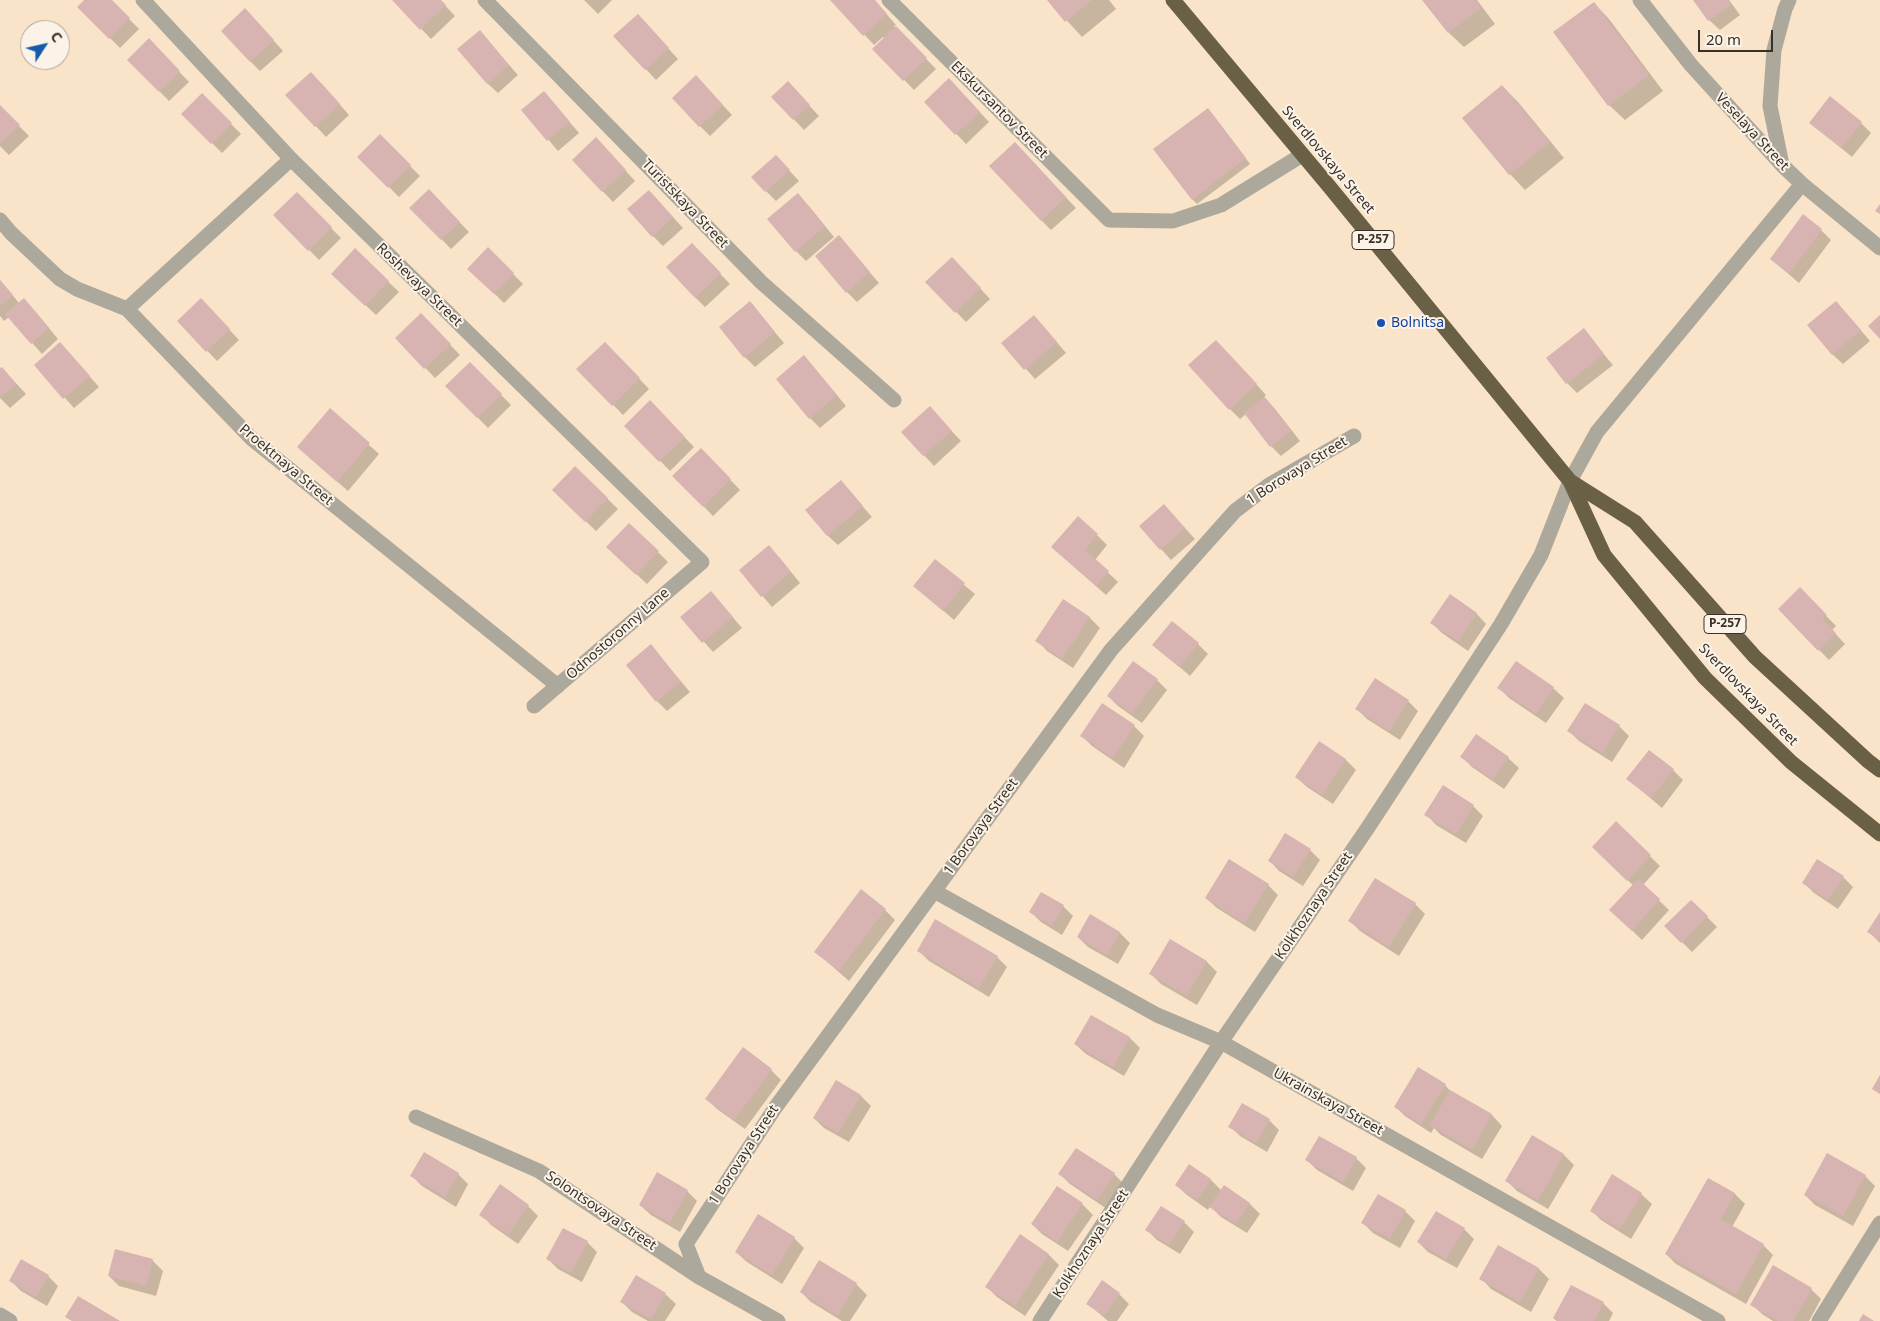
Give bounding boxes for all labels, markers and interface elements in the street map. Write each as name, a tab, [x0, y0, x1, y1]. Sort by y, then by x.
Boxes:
north arrow	[20, 20, 70, 70]
scale bar	[1700, 20, 1775, 52]
text: С	[47, 28, 67, 46]
text: 20 m	[1706, 29, 1741, 49]
street label: Ekskursantov Street	[947, 58, 1051, 162]
street label: Veselaya Street	[1712, 90, 1792, 174]
street label: Sverdlovskaya Street	[1278, 103, 1378, 217]
street label: Turistskaya Street	[638, 156, 732, 252]
road number: Р-257	[1352, 230, 1394, 250]
street label: Roshevaya Street	[373, 240, 465, 330]
place label: Bolnitsa	[1391, 315, 1444, 331]
marker: Bolnitsa	[1375, 317, 1387, 329]
street label: Proektnaya Street	[236, 421, 336, 509]
street label: 1 Borovaya Street	[1244, 433, 1350, 509]
street label: Odnostoronny Lane	[563, 585, 673, 683]
road number: Р-257	[1704, 614, 1746, 634]
street label: Sverdlovskaya Street	[1695, 640, 1801, 750]
street label: 1 Borovaya Street	[940, 775, 1022, 879]
street label: Kolkhoznaya Street	[1272, 849, 1356, 963]
street label: Ukrainskaya Street	[1270, 1065, 1386, 1139]
street label: 1 Borovaya Street	[705, 1102, 783, 1208]
street label: Solontsovaya Street	[543, 1168, 659, 1254]
street label: Kolkhoznaya Street	[1050, 1187, 1132, 1301]

